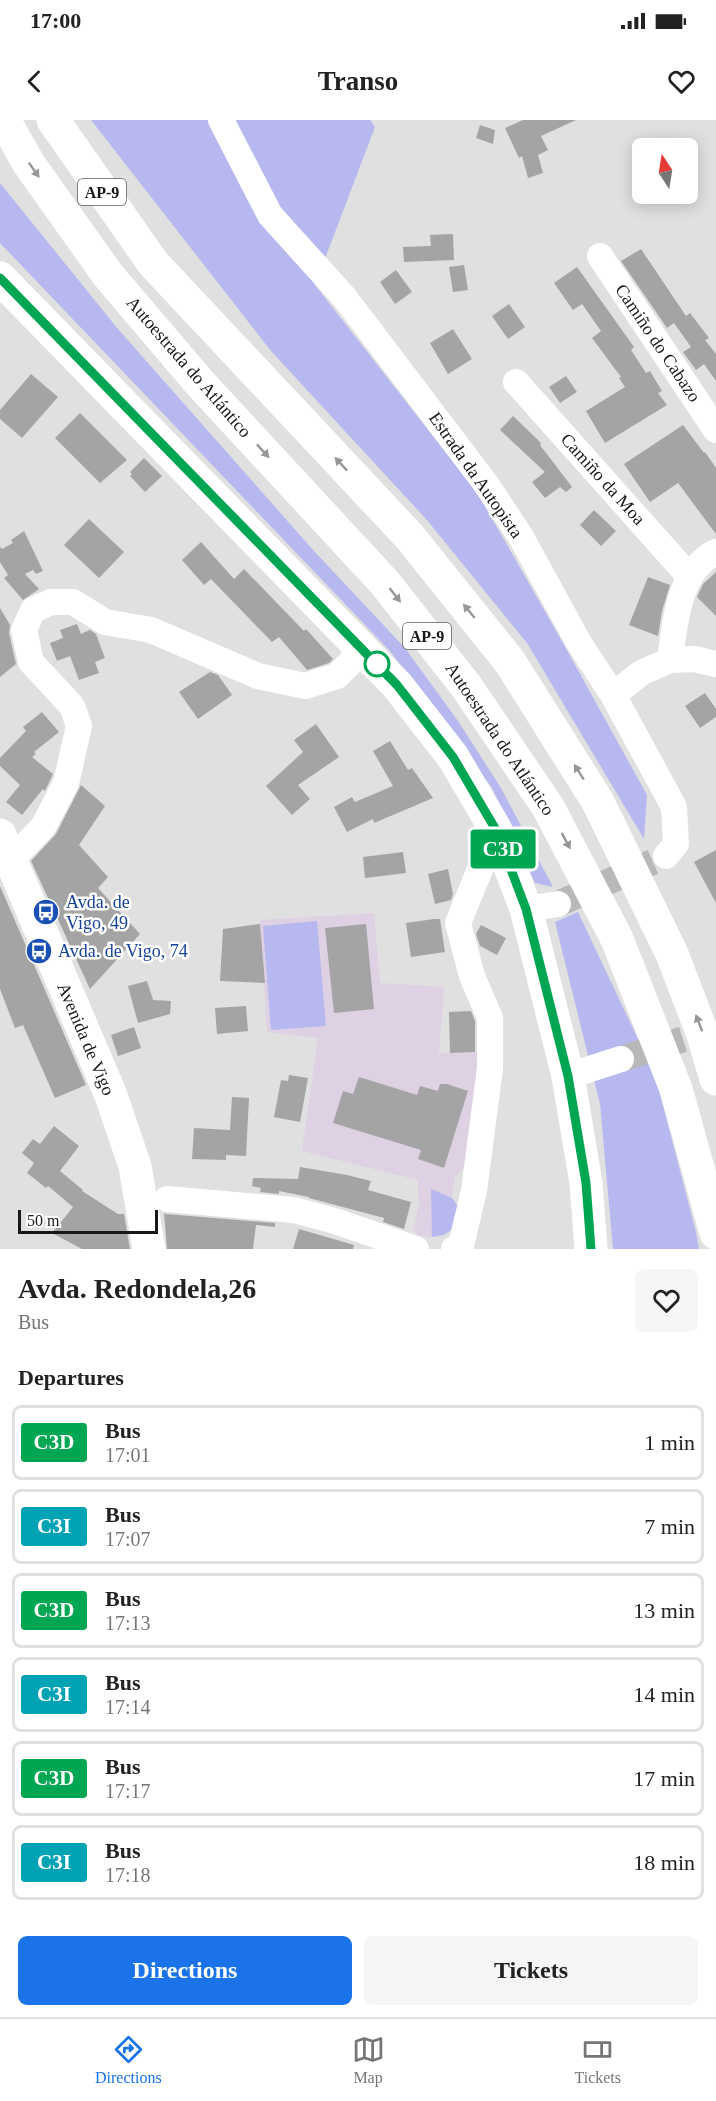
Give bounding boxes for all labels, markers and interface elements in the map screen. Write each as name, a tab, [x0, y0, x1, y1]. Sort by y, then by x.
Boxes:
text: 17:00	[30, 8, 81, 33]
icon: back	[18, 65, 51, 98]
icon: heart	[665, 65, 698, 98]
text: Transo	[318, 66, 398, 96]
north arrow	[632, 138, 698, 204]
map controls	[632, 138, 698, 204]
one-way arrow	[28, 162, 40, 178]
road number: AP-9	[78, 179, 126, 205]
street label: Camiño do Cabazo	[611, 280, 705, 406]
street label: Autoestrada do Atlántico	[122, 293, 256, 441]
street label: Estrada da Autopista	[425, 408, 527, 542]
street label: Camiño da Moa	[557, 429, 649, 529]
one-way arrow	[256, 443, 269, 458]
one-way arrow	[335, 457, 348, 472]
one-way arrow	[388, 587, 401, 603]
one-way arrow	[463, 604, 476, 619]
road number: AP-9	[403, 623, 451, 649]
unlabelled marker	[364, 651, 390, 677]
street label: Autoestrada do Atlántico	[441, 659, 559, 819]
one-way arrow	[574, 764, 585, 780]
line badge: C3D	[468, 830, 538, 868]
one-way arrow	[561, 832, 571, 849]
text: C3D	[483, 837, 523, 861]
place label: Avda. de Vigo, 49	[66, 892, 130, 933]
bus stop icon: Avda. de Vigo, 49	[31, 897, 61, 927]
bus stop icon: Avda. de Vigo, 74	[24, 936, 54, 966]
place label: Avda. de Vigo, 74	[58, 941, 188, 961]
street label: Avenida de Vigo	[53, 980, 119, 1098]
one-way arrow	[694, 1014, 703, 1032]
scale bar	[18, 1207, 158, 1234]
text: 50 m	[27, 1212, 59, 1229]
button: heart	[635, 1269, 698, 1332]
text: Avda. Redondela,26	[18, 1273, 256, 1304]
text: Bus	[18, 1311, 49, 1333]
text: Departures	[18, 1365, 124, 1390]
text: Bus	[105, 1418, 140, 1443]
text: C3D	[34, 1430, 74, 1454]
text: 1 min	[644, 1430, 695, 1455]
text: 17:01	[105, 1444, 151, 1466]
text: Bus	[105, 1502, 140, 1527]
text: C3I	[37, 1514, 71, 1538]
text: 7 min	[644, 1514, 695, 1539]
text: 17:07	[105, 1528, 151, 1550]
text: Bus	[105, 1586, 140, 1611]
text: C3D	[34, 1598, 74, 1622]
text: 13 min	[633, 1598, 695, 1623]
text: 17:13	[105, 1612, 151, 1634]
text: Bus	[105, 1670, 140, 1695]
text: C3I	[37, 1682, 71, 1706]
text: 14 min	[633, 1682, 695, 1707]
text: 17:14	[105, 1696, 151, 1718]
text: Bus	[105, 1754, 140, 1779]
text: C3D	[34, 1766, 74, 1790]
text: 17 min	[633, 1766, 695, 1791]
text: 17:17	[105, 1780, 151, 1802]
text: Bus	[105, 1838, 140, 1863]
text: C3I	[37, 1850, 71, 1874]
text: 18 min	[633, 1850, 695, 1875]
text: 17:18	[105, 1864, 151, 1886]
button: Directions	[18, 1936, 352, 2005]
button: Tickets	[364, 1936, 698, 2005]
tab: Directions	[95, 2033, 162, 2087]
tab: Map	[352, 2033, 385, 2087]
tab: Tickets	[575, 2033, 621, 2087]

